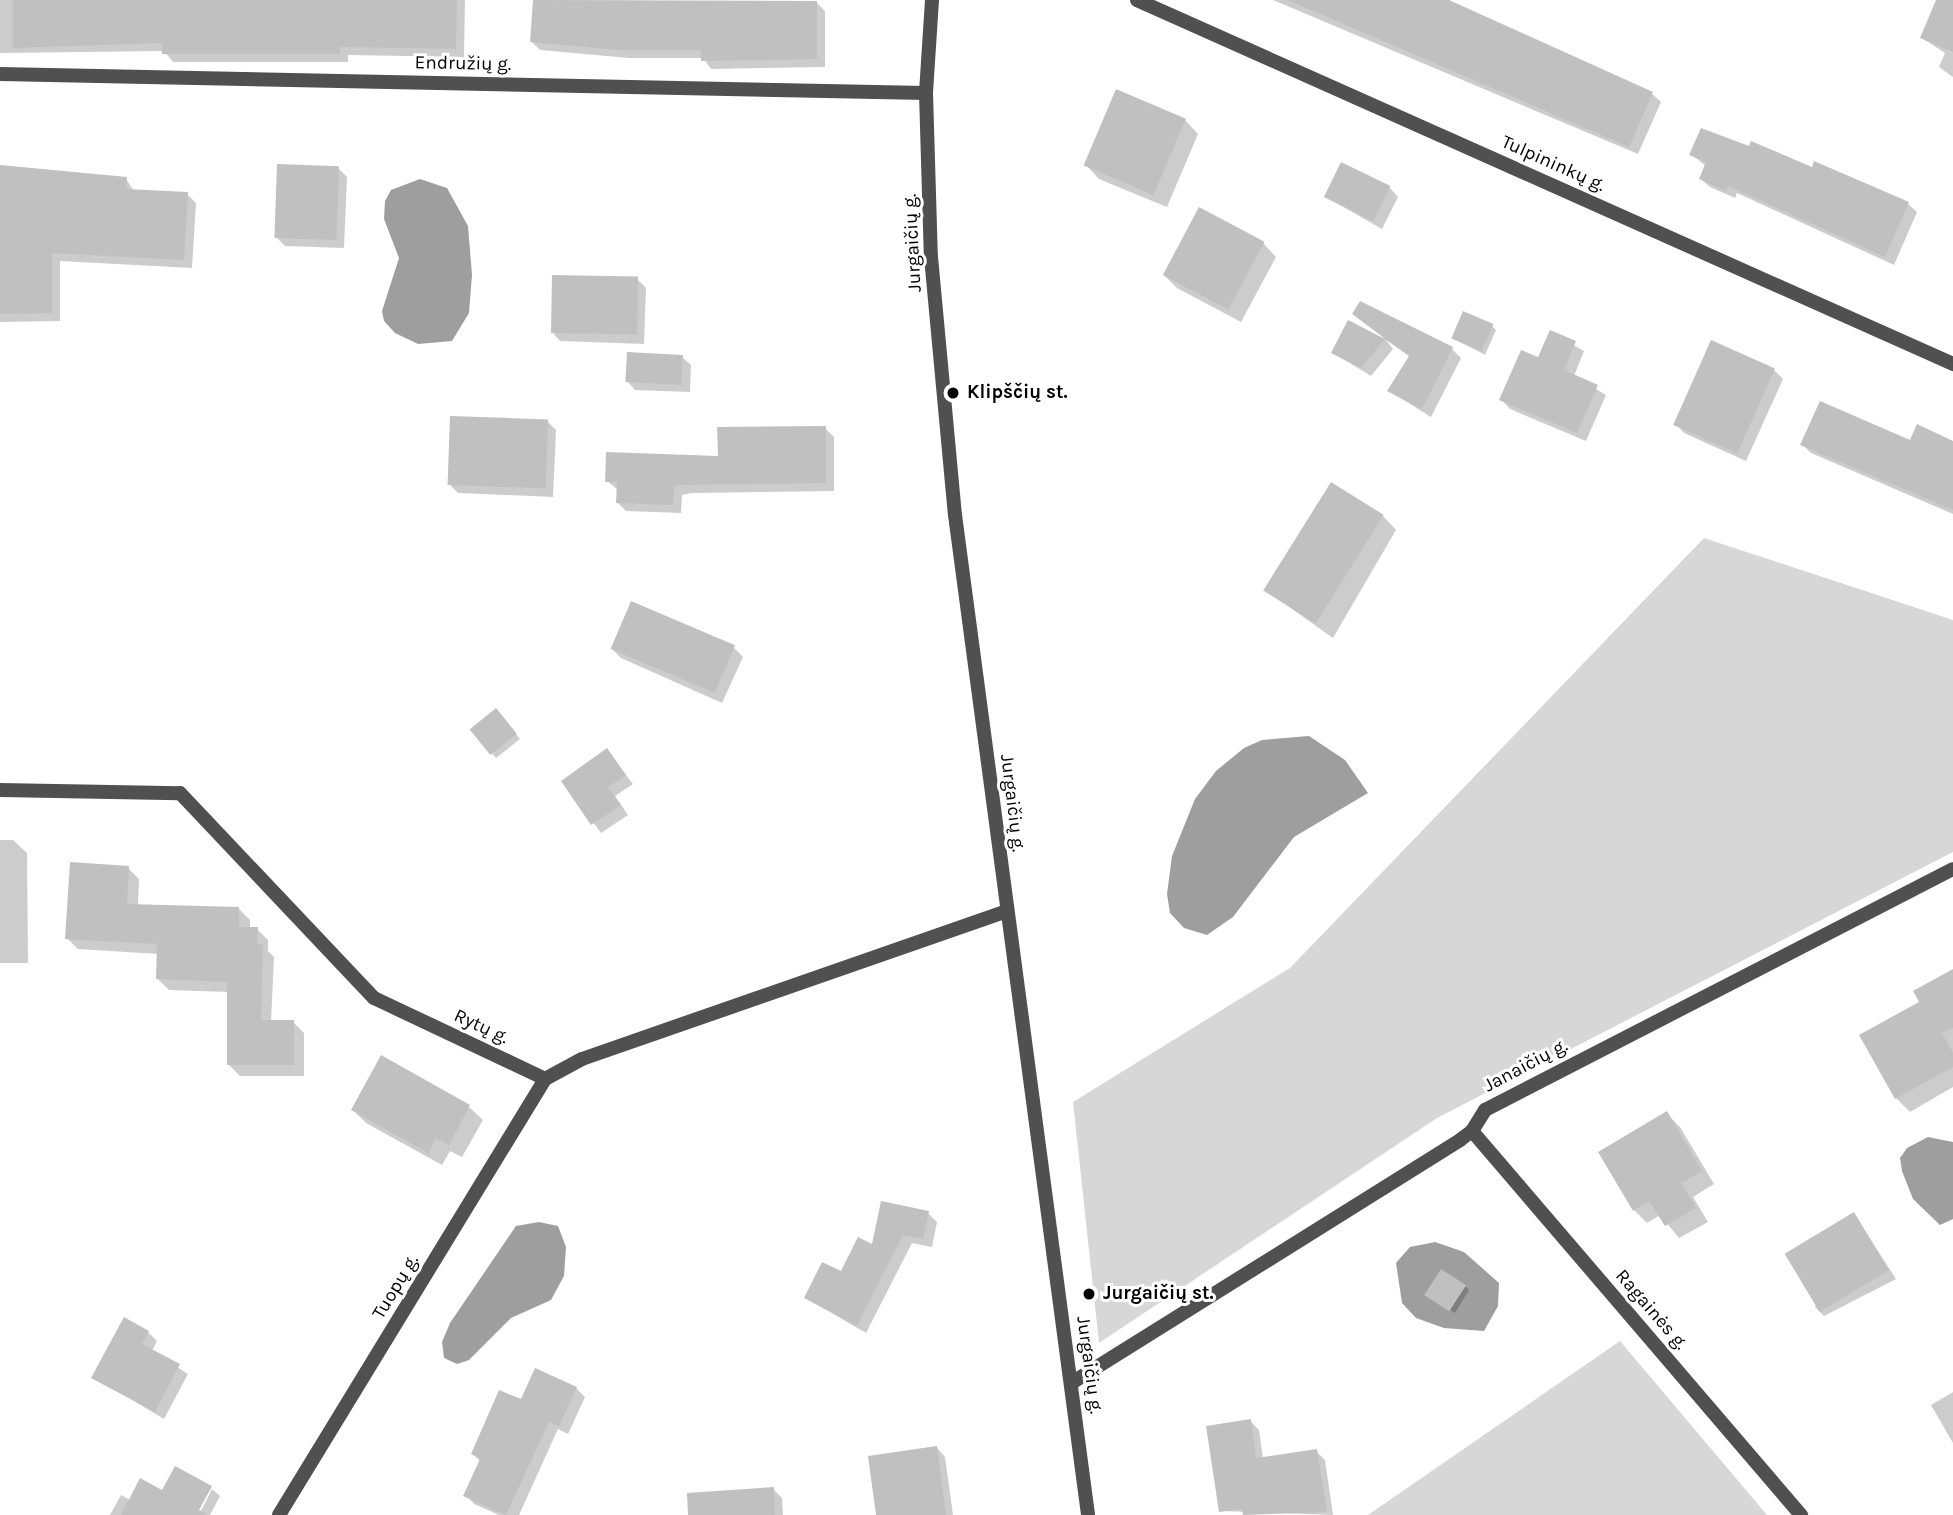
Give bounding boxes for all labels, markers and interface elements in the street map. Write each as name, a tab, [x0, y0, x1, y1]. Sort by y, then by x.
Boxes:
street label: Endružių g.	[415, 52, 511, 76]
street label: Tulpininkų g.	[1498, 131, 1608, 197]
street label: Jurgaičių g.	[899, 193, 927, 293]
place label: Klipščių st.	[967, 382, 1068, 404]
marker: Klipščių st.	[945, 385, 961, 401]
street label: Jurgaičių g.	[995, 753, 1029, 853]
street label: Rytų g.	[450, 1004, 512, 1050]
street label: Janaičių g.	[1480, 1034, 1572, 1098]
street label: Tuopų g.	[368, 1251, 424, 1323]
street label: Ragainės g.	[1610, 1265, 1692, 1355]
place label: Jurgaičių st.	[1103, 1283, 1214, 1305]
marker: Jurgaičių st.	[1081, 1286, 1097, 1302]
street label: Jurgaičių g.	[1071, 1315, 1107, 1415]

